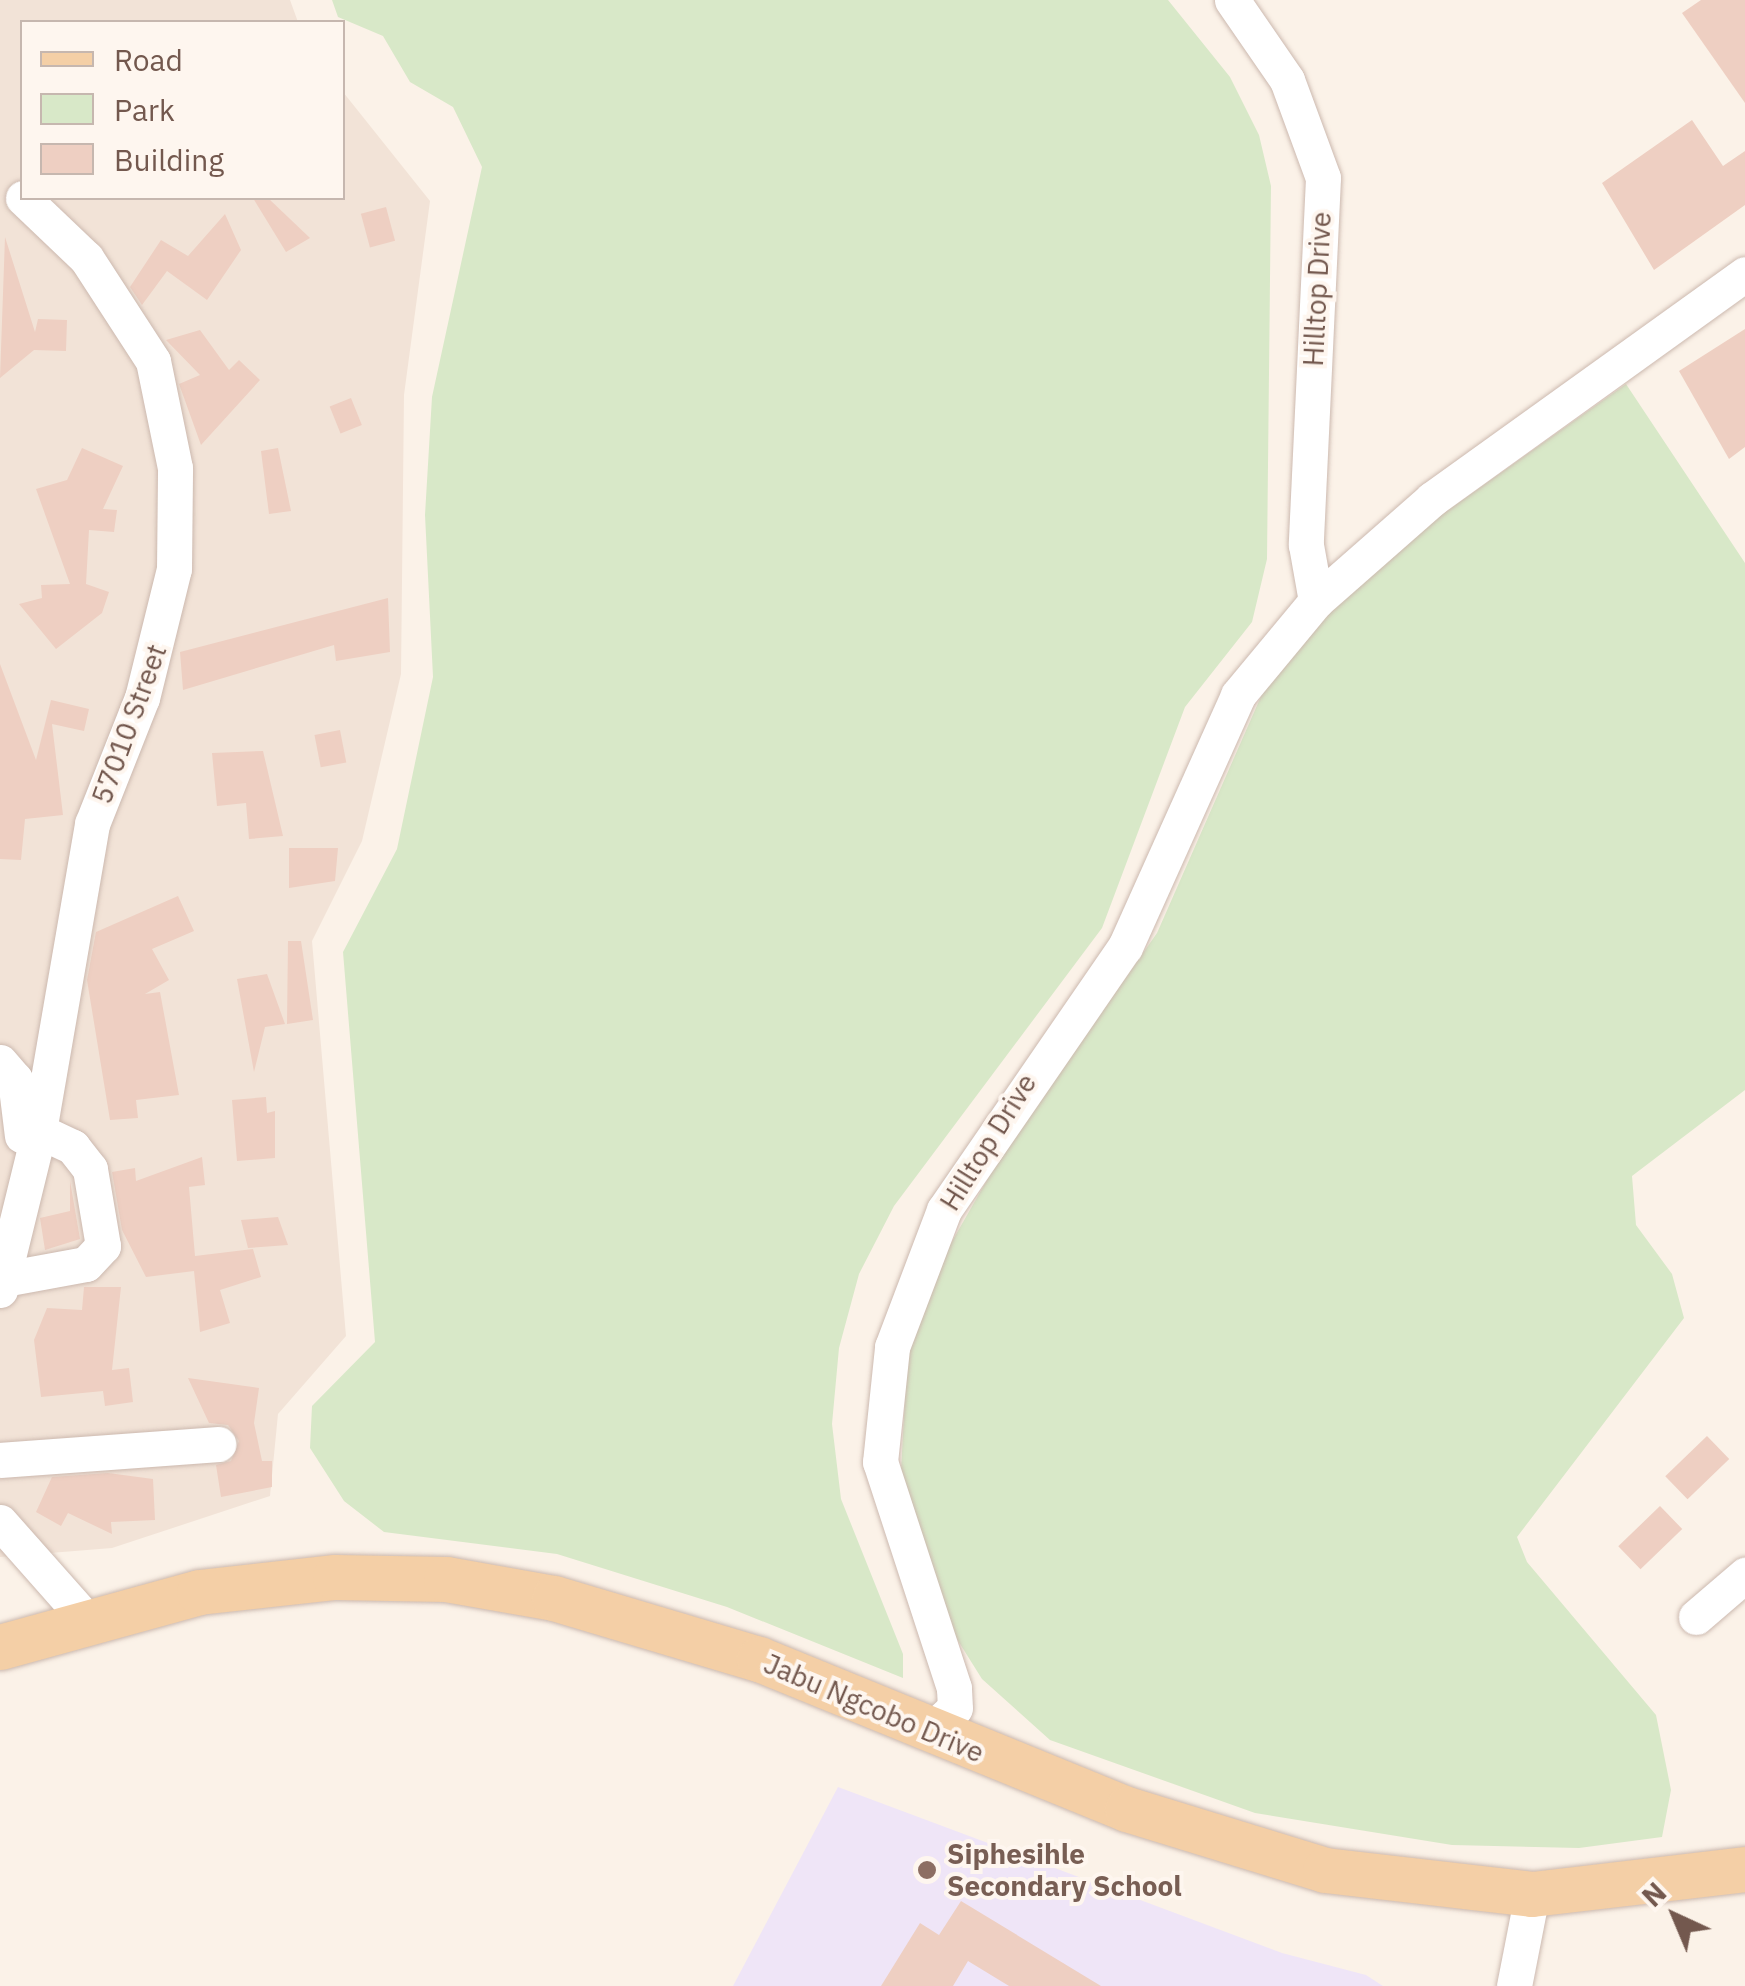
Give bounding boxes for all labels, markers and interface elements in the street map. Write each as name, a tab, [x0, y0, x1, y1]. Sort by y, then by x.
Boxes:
legend	[20, 20, 345, 200]
text: Road	[114, 40, 183, 79]
text: Park	[114, 90, 175, 129]
text: Building	[114, 140, 224, 179]
street label: Hilltop Drive	[1296, 211, 1338, 367]
street label: 57010 Street	[85, 640, 173, 808]
street label: Hilltop Drive	[933, 1067, 1043, 1217]
street label: Jabu Ngcobo Drive	[759, 1647, 989, 1769]
place label: Siphesihle Secondary School	[947, 1837, 1182, 1903]
marker: Siphesihle Secondary School	[916, 1859, 938, 1881]
north arrow	[1625, 1866, 1725, 1966]
text: N	[1634, 1874, 1674, 1914]

